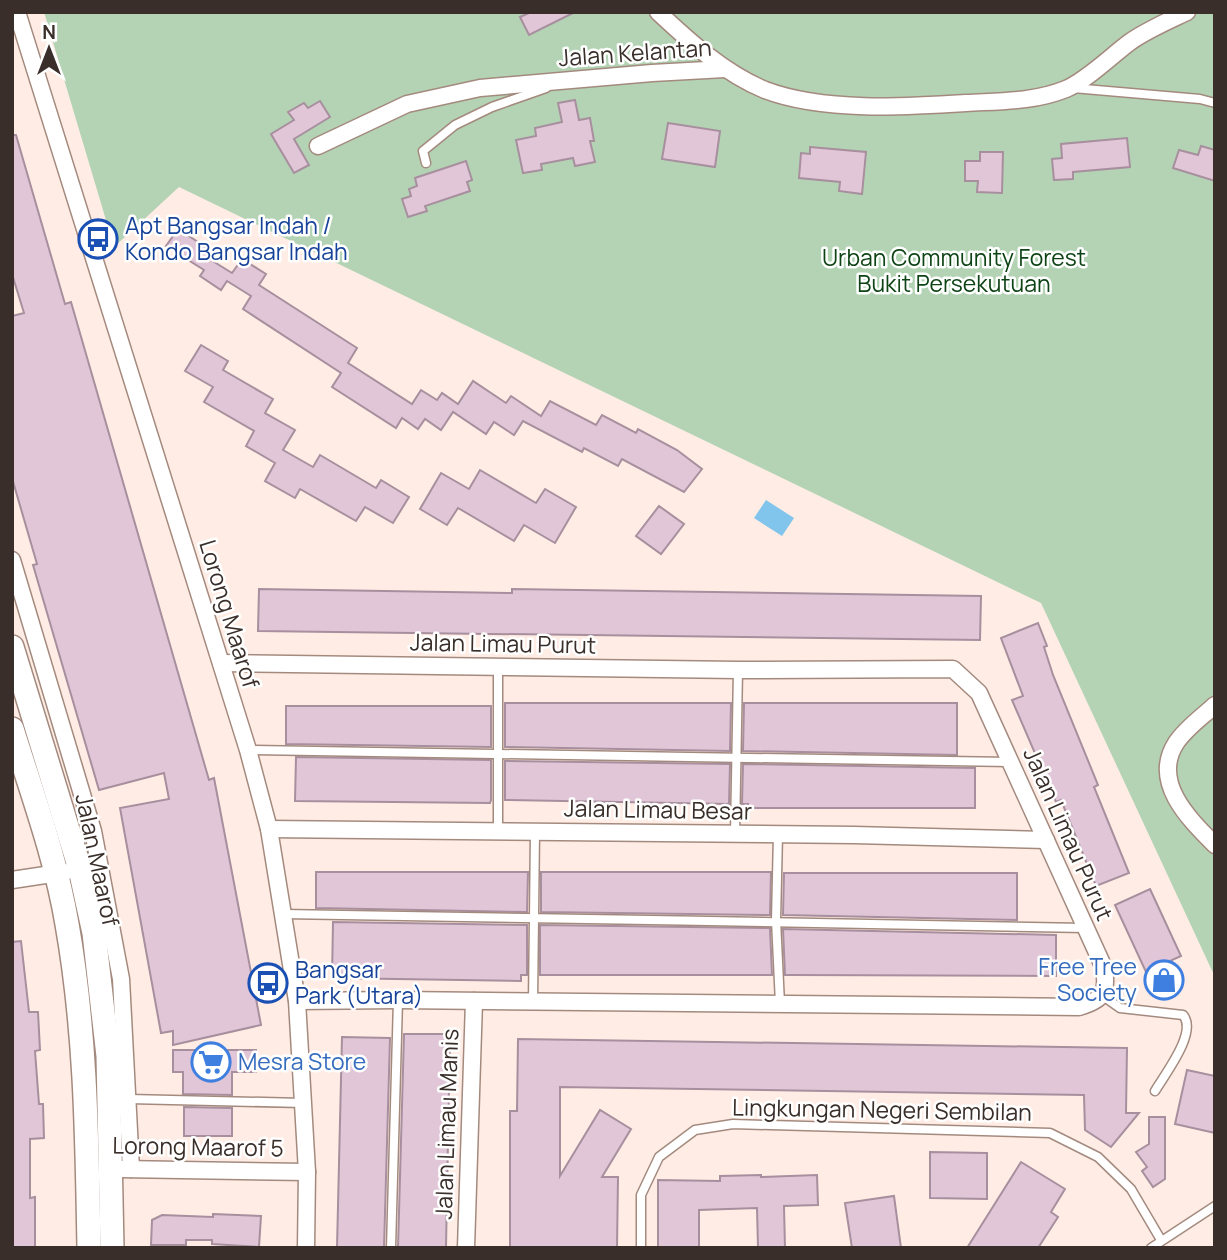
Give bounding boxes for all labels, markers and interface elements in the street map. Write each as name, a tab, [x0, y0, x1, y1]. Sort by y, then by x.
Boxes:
north arrow	[14, 14, 84, 84]
text: N	[42, 19, 56, 45]
street label: Jalan Kelantan	[557, 31, 713, 73]
place label: Apt Bangsar Indah / Kondo Bangsar Indah	[125, 209, 348, 267]
bus stop icon: Apt Bangsar Indah / Kondo Bangsar Indah	[77, 218, 119, 260]
park label: Urban Community Forest Bukit Persekutuan	[822, 241, 1086, 299]
street label: Lorong Maarof	[192, 536, 268, 692]
street label: Jalan Limau Purut	[410, 625, 596, 661]
street label: Jalan Limau Purut	[1016, 742, 1121, 925]
street label: Jalan Maarof	[68, 791, 128, 929]
street label: Jalan Limau Besar	[564, 791, 752, 827]
place label: Free Tree Society	[1038, 950, 1137, 1008]
place label: Bangsar Park (Utara)	[295, 953, 423, 1011]
shop icon: Free Tree Society	[1143, 959, 1185, 1001]
bus stop icon: Bangsar Park (Utara)	[247, 962, 289, 1004]
street label: Jalan Limau Manis	[427, 1028, 465, 1220]
supermarket icon: Mesra Store	[190, 1041, 232, 1083]
place label: Mesra Store	[238, 1045, 366, 1077]
street label: Lingkungan Negeri Sembilan	[732, 1090, 1032, 1128]
street label: Lorong Maarof 5	[112, 1129, 284, 1163]

